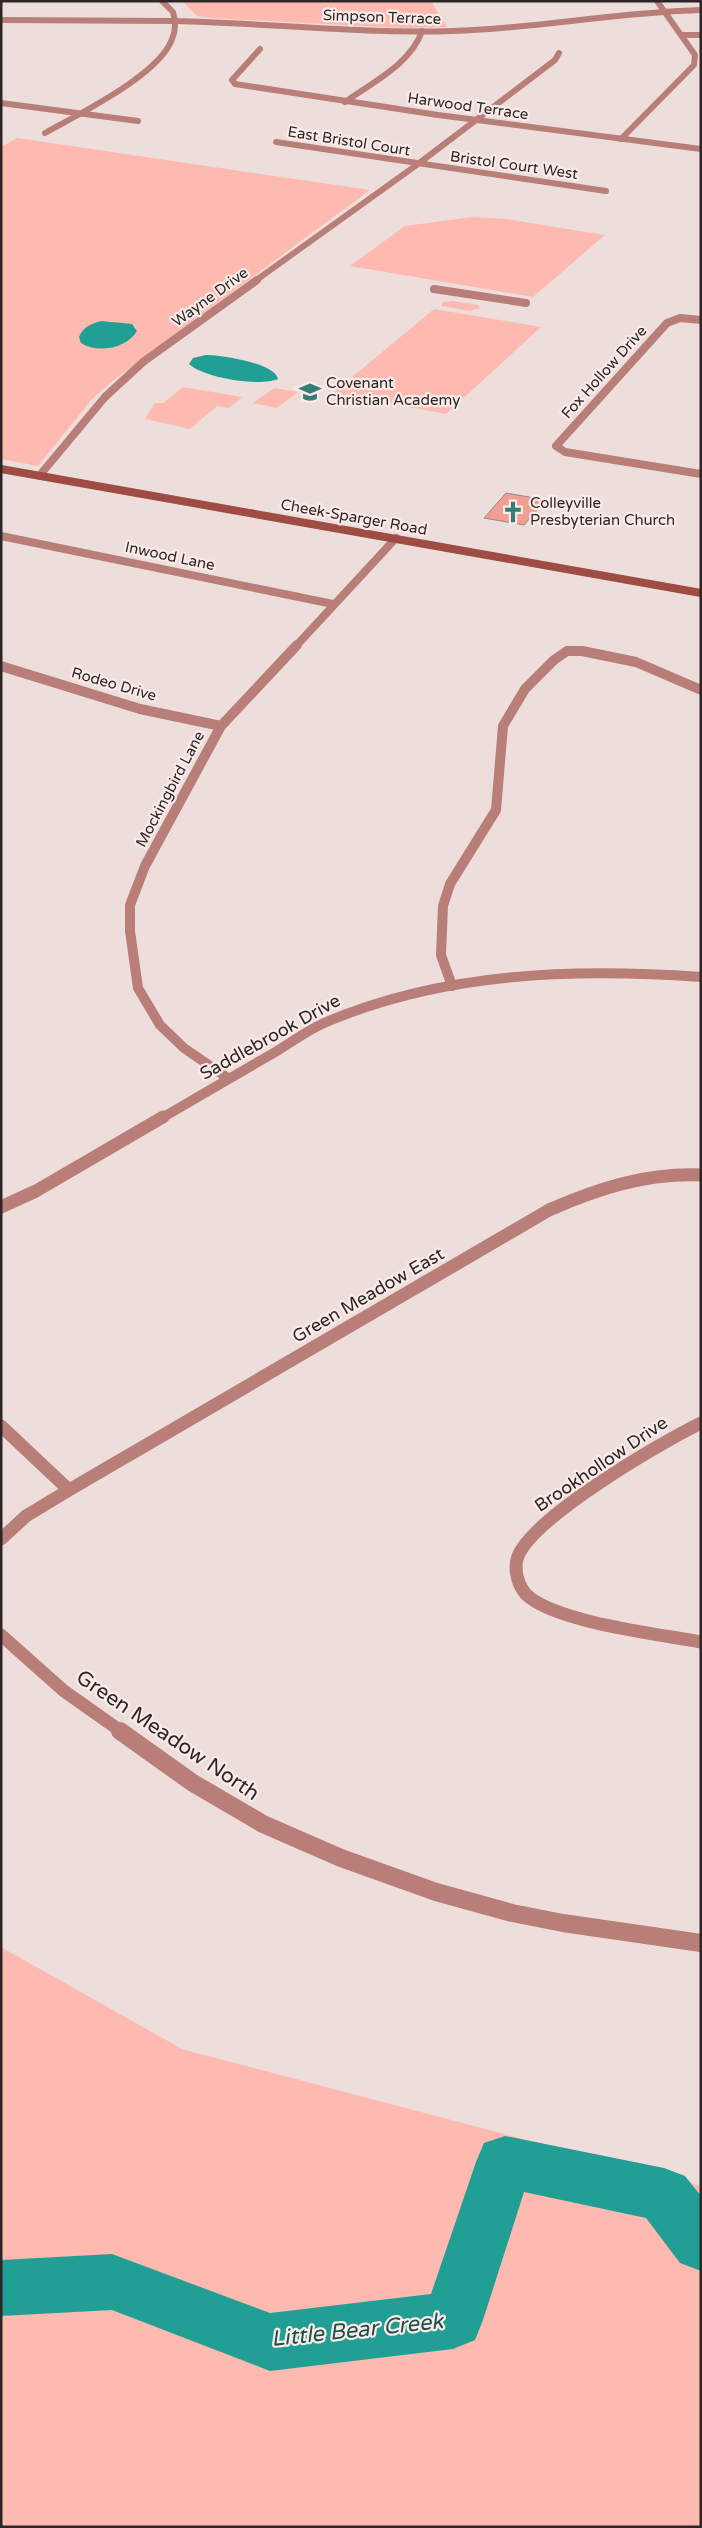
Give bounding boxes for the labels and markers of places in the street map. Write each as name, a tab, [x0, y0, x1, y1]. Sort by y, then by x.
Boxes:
place label: Covenant Christian Academy	[326, 374, 460, 409]
school or university icon: Covenant Christian Academy	[297, 379, 323, 405]
place label: Colleyville Presbyterian Church	[530, 494, 675, 529]
church icon: Colleyville Presbyterian Church	[500, 499, 526, 525]

